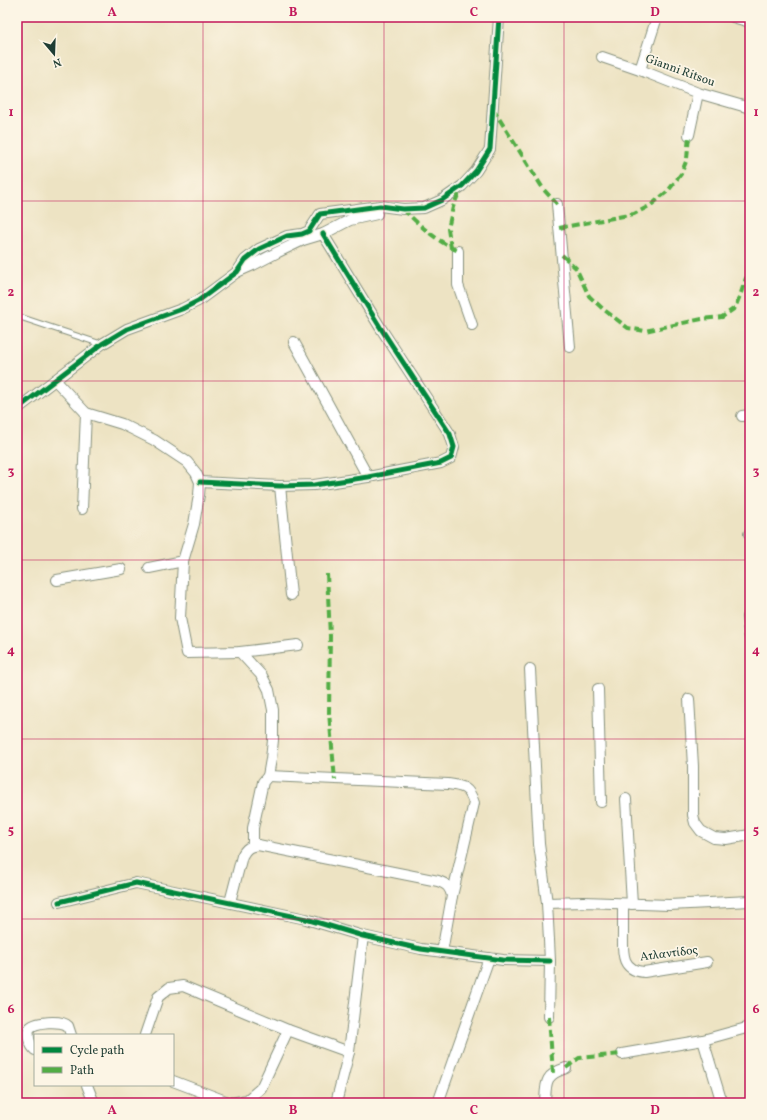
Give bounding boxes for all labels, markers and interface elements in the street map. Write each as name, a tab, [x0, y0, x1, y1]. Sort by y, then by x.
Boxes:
text: A	[107, 4, 117, 22]
text: B	[289, 4, 298, 22]
text: C	[470, 4, 478, 22]
text: D	[650, 4, 660, 22]
north arrow	[34, 34, 74, 74]
street label: Gianni Ritsou	[643, 51, 717, 91]
text: N	[51, 54, 63, 70]
text: 1	[8, 104, 14, 122]
text: 1	[753, 104, 759, 122]
text: 2	[8, 284, 15, 302]
text: 2	[753, 284, 760, 302]
text: 3	[8, 463, 15, 481]
text: 3	[753, 463, 760, 481]
text: 4	[7, 642, 15, 660]
text: 4	[752, 642, 760, 660]
text: 5	[8, 822, 14, 840]
text: 5	[753, 822, 759, 840]
street label: Ατλαντίδος	[639, 943, 699, 965]
text: 6	[7, 1001, 15, 1019]
text: 6	[752, 1001, 760, 1019]
legend	[34, 1034, 174, 1086]
text: Cycle path	[70, 1043, 125, 1059]
text: Path	[70, 1063, 94, 1079]
text: A	[107, 1102, 117, 1120]
text: B	[289, 1102, 298, 1120]
text: C	[470, 1102, 478, 1120]
text: D	[650, 1102, 660, 1120]

